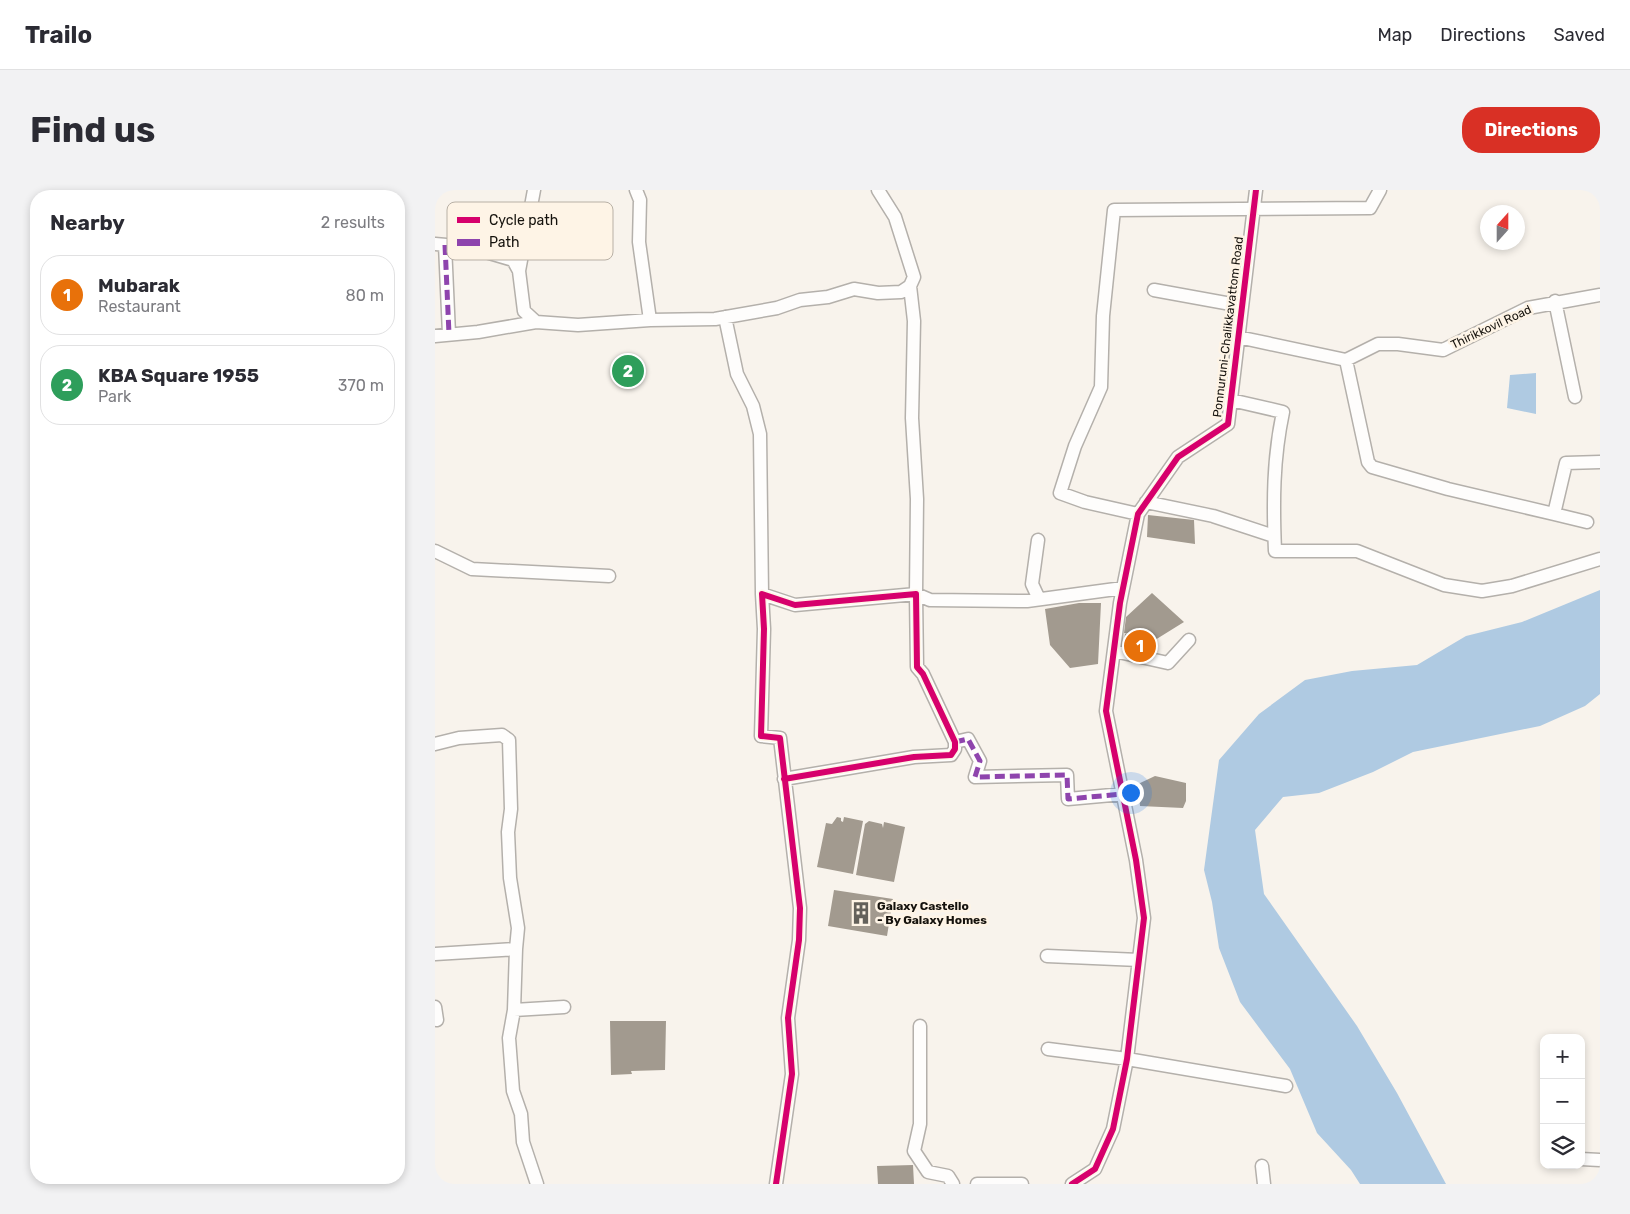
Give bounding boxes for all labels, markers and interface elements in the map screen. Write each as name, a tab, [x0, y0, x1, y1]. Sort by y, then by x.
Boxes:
text: Trailo	[25, 21, 92, 49]
text: Map	[1377, 24, 1412, 46]
text: Directions	[1440, 24, 1526, 46]
text: Saved	[1554, 24, 1605, 46]
button: Directions	[1462, 107, 1600, 153]
text: Find us	[30, 109, 155, 151]
legend	[447, 202, 613, 260]
north arrow	[1480, 205, 1525, 250]
text: Nearby	[50, 210, 125, 235]
text: Cycle path	[489, 212, 558, 229]
text: 2 results	[321, 213, 385, 232]
text: Path	[489, 234, 520, 251]
street label: Ponnuruni-Chalikkavattom Road	[1210, 236, 1246, 418]
text: Mubarak	[98, 274, 180, 297]
text: 1	[63, 286, 71, 305]
text: 80 m	[346, 286, 384, 305]
text: Restaurant	[98, 297, 181, 316]
street label: Thirikkovil Road	[1449, 302, 1533, 352]
pin: 2	[612, 352, 644, 390]
text: KBA Square 1955	[98, 364, 259, 387]
text: 2	[62, 376, 72, 395]
text: 370 m	[338, 376, 384, 395]
text: Park	[98, 387, 131, 406]
pin: 1	[1124, 627, 1156, 665]
your location	[1118, 780, 1144, 806]
place label: Galaxy Castello - By Galaxy Homes	[877, 899, 987, 927]
building icon: Galaxy Castello - By Galaxy Homes	[848, 900, 874, 926]
map controls	[1540, 1034, 1585, 1169]
button: +	[1540, 1034, 1585, 1079]
button: −	[1540, 1079, 1585, 1124]
button: layers	[1540, 1124, 1585, 1169]

